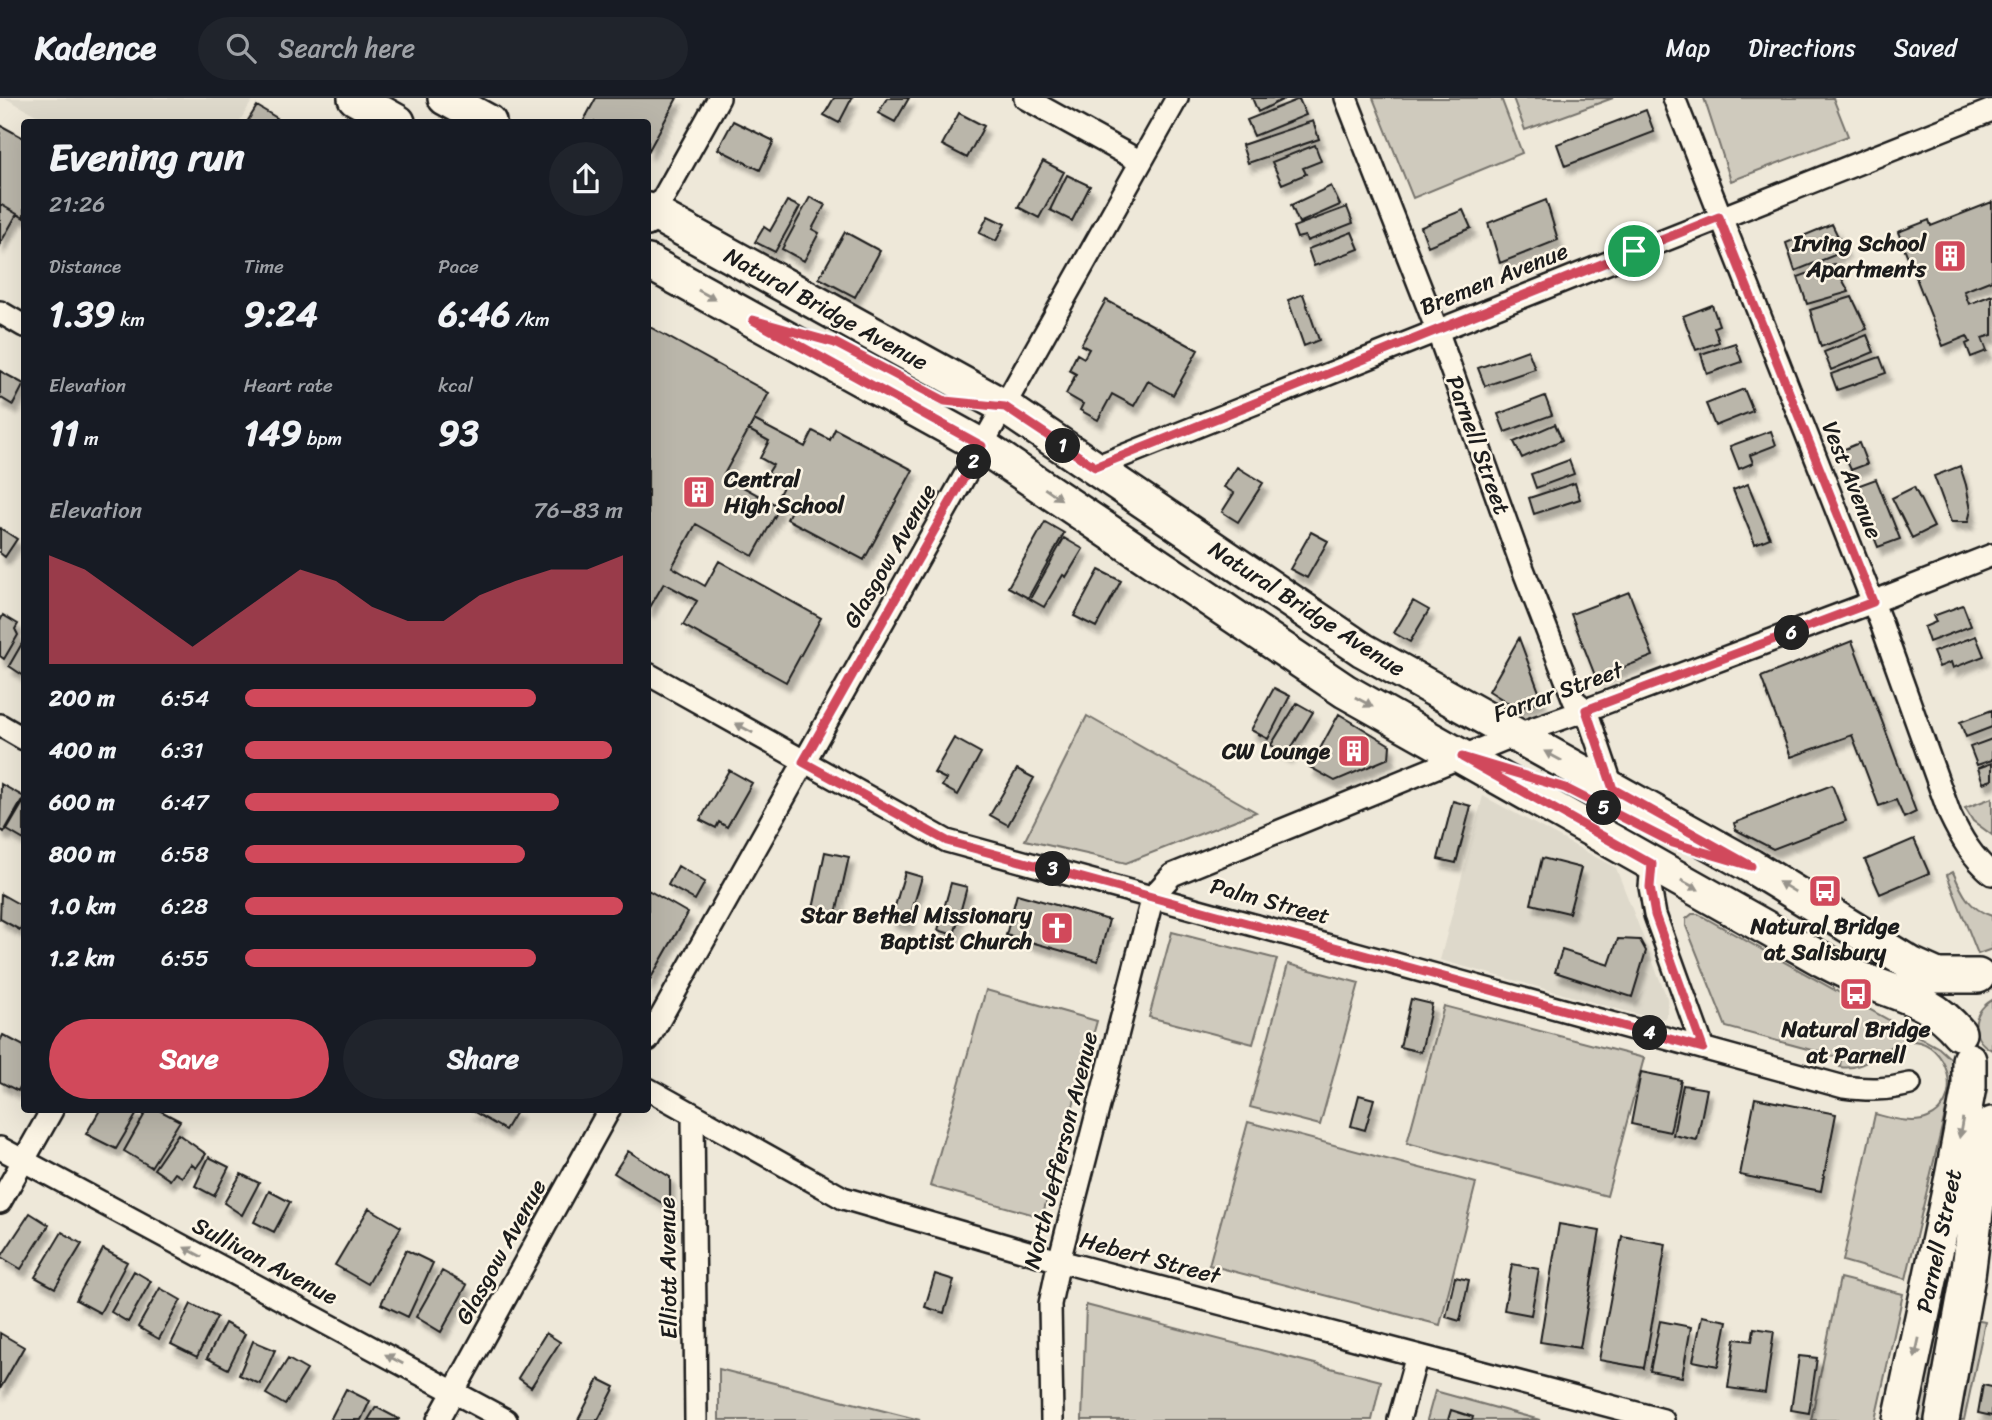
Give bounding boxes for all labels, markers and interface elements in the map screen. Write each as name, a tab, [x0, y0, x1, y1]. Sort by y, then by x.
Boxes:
search box	[198, 17, 688, 80]
text: Kadence	[35, 19, 156, 77]
text: Search here	[278, 25, 415, 71]
text: Map	[1666, 27, 1710, 69]
text: Directions	[1748, 27, 1856, 69]
text: Saved	[1894, 27, 1957, 69]
icon: search	[222, 29, 260, 67]
text: Evening run	[49, 124, 245, 191]
button: share	[549, 142, 623, 216]
text: 21:26	[49, 184, 105, 225]
pin	[1604, 221, 1664, 281]
place label: Irving School Apartments	[1791, 223, 1927, 290]
street label: Bremen Avenue	[1413, 230, 1575, 327]
icon: arrive	[1615, 232, 1653, 270]
street label: Natural Bridge Avenue	[716, 236, 936, 382]
building icon: Irving School Apartments	[1931, 237, 1969, 275]
text: Distance	[49, 250, 121, 283]
text: Time	[244, 250, 284, 283]
text: Pace	[438, 250, 479, 283]
text: 1.39	[49, 283, 115, 345]
text: 9:24	[244, 283, 318, 345]
text: 6:46	[438, 283, 511, 345]
one-way arrow	[698, 288, 718, 300]
text: km	[115, 303, 145, 336]
text: /km	[511, 303, 550, 336]
text: Elevation	[49, 369, 126, 402]
text: Heart rate	[244, 369, 333, 402]
text: kcal	[438, 369, 473, 402]
street label: Parnell Street	[1434, 369, 1522, 521]
text: 11	[49, 402, 79, 464]
text: 149	[244, 402, 302, 464]
text: 93	[438, 402, 479, 464]
street label: Vest Avenue	[1810, 415, 1894, 546]
text: m	[79, 422, 99, 455]
text: bpm	[302, 422, 342, 455]
pin: 1	[1046, 428, 1080, 464]
text: 1	[1058, 429, 1067, 462]
pin: 2	[956, 444, 992, 480]
text: 2	[968, 445, 979, 478]
place label: Central High School	[723, 459, 846, 526]
building icon: Central High School	[680, 473, 718, 511]
street label: Glasgow Avenue	[832, 476, 948, 636]
one-way arrow	[1044, 487, 1062, 501]
text: Elevation	[49, 490, 142, 531]
text: 76–83 m	[534, 490, 623, 531]
street label: Natural Bridge Avenue	[1200, 530, 1414, 689]
pin: 6	[1774, 616, 1810, 650]
text: 6	[1786, 616, 1797, 649]
street label: Farrar Street	[1487, 649, 1631, 735]
text: 200 m	[49, 678, 115, 719]
text: 6:54	[161, 678, 209, 719]
one-way arrow	[1354, 696, 1374, 708]
one-way arrow	[734, 722, 753, 734]
text: 400 m	[49, 730, 116, 771]
text: 6:31	[161, 730, 204, 771]
place label: CW Lounge	[1221, 731, 1331, 772]
building icon: CW Lounge	[1335, 732, 1373, 770]
one-way arrow	[1543, 750, 1563, 762]
text: 600 m	[49, 782, 115, 823]
text: 6:47	[161, 782, 209, 823]
pin: 5	[1586, 790, 1622, 826]
text: 5	[1598, 791, 1609, 824]
text: 800 m	[49, 834, 116, 875]
text: 6:58	[161, 834, 209, 875]
pin: 3	[1036, 852, 1070, 886]
text: 3	[1047, 852, 1058, 885]
street label: Palm Street	[1206, 865, 1334, 937]
bus stop icon: Natural Bridge at Salisbury	[1806, 872, 1844, 910]
one-way arrow	[1681, 879, 1700, 891]
one-way arrow	[1778, 881, 1797, 894]
text: 1.0 km	[49, 886, 116, 927]
text: 6:28	[161, 886, 208, 927]
place label: Star Bethel Missionary Baptist Church	[800, 895, 1033, 962]
place label: Natural Bridge at Salisbury	[1749, 906, 1900, 973]
church icon: Star Bethel Missionary Baptist Church	[1038, 909, 1076, 947]
text: 1.2 km	[49, 938, 115, 979]
text: 6:55	[161, 938, 209, 979]
bus stop icon: Natural Bridge at Parnell	[1837, 975, 1875, 1013]
place label: Natural Bridge at Parnell	[1780, 1009, 1931, 1076]
pin: 4	[1632, 1016, 1668, 1051]
text: 4	[1644, 1016, 1655, 1049]
button: Save	[49, 1019, 329, 1099]
button: Share	[343, 1019, 623, 1099]
street label: North Jefferson Avenue	[1012, 1027, 1110, 1273]
one-way arrow	[1955, 1117, 1966, 1139]
street label: Parnell Street	[1904, 1165, 1974, 1317]
street label: Glasgow Avenue	[444, 1171, 558, 1333]
street label: Elliott Avenue	[646, 1196, 690, 1340]
street label: Sullivan Avenue	[185, 1205, 345, 1317]
street label: Hebert Street	[1075, 1220, 1227, 1297]
one-way arrow	[184, 1246, 203, 1258]
one-way arrow	[1911, 1337, 1922, 1359]
one-way arrow	[384, 1353, 404, 1365]

